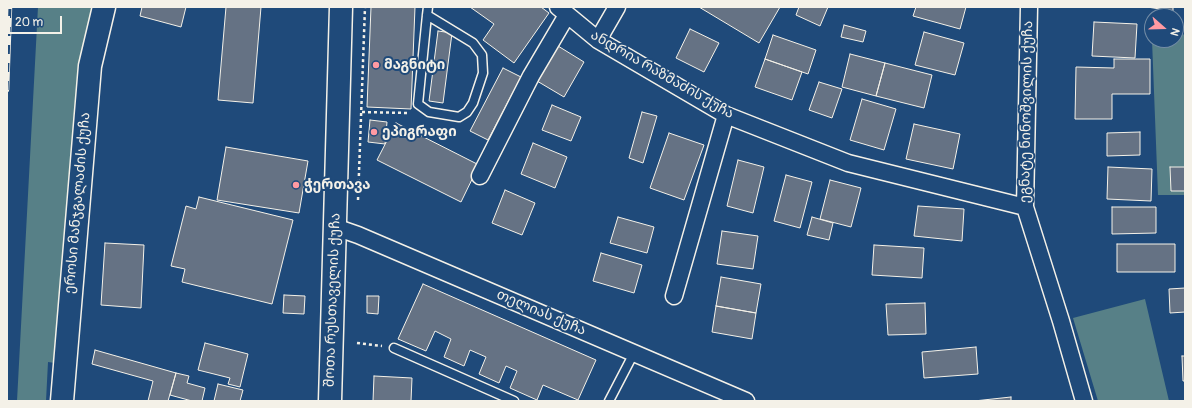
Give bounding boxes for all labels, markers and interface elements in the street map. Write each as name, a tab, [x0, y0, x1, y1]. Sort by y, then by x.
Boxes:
scale bar	[10, 8, 64, 34]
north arrow	[1144, 8, 1184, 48]
text: 20 m	[15, 15, 43, 30]
street label: ეგნატე ნინოშვილის ქუჩა	[1017, 21, 1037, 203]
text: N	[1167, 26, 1182, 38]
street label: ანდრია რაზმაძის ქუჩა	[587, 27, 737, 123]
place label: მაგნიტი	[384, 57, 445, 73]
marker: მაგნიტი	[371, 60, 381, 70]
street label: ეროსი მანჯგალაძის ქუჩა	[62, 112, 94, 294]
place label: ეპიგრაფი	[382, 124, 457, 140]
marker: ეპიგრაფი	[369, 127, 379, 137]
place label: ჭერთავა	[304, 177, 370, 193]
marker: ჭერთავა	[291, 180, 301, 190]
street label: შოთა რუსთაველის ქუჩა	[322, 213, 344, 387]
street label: თელიას ქუჩა	[494, 287, 588, 339]

